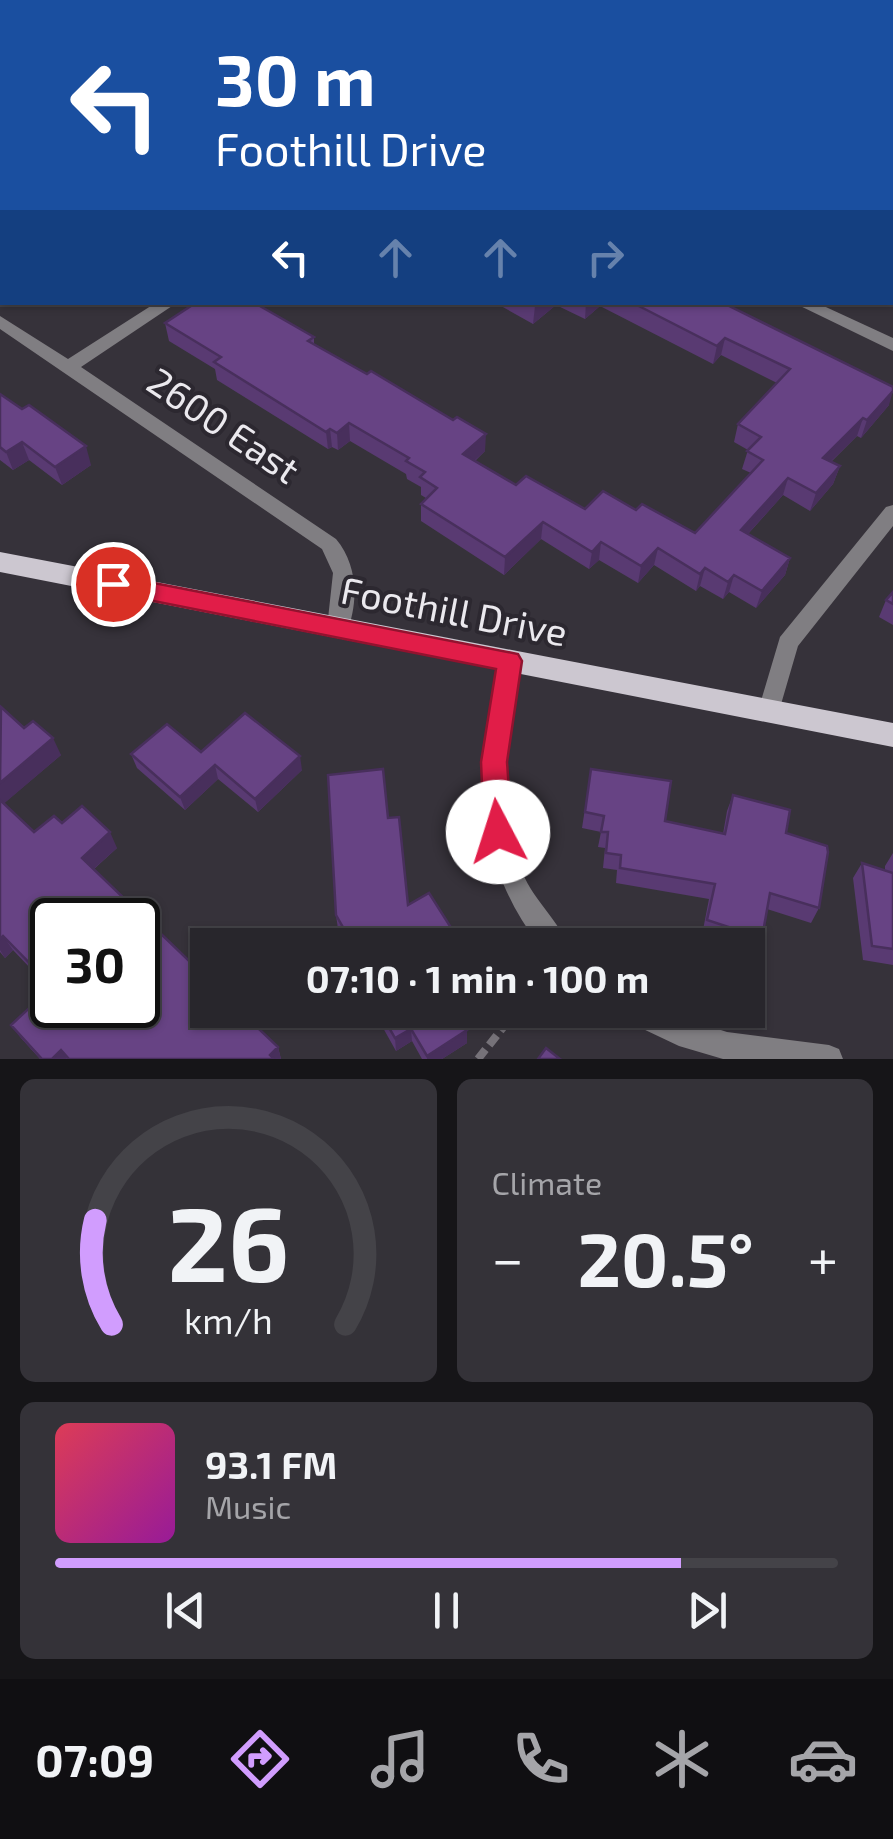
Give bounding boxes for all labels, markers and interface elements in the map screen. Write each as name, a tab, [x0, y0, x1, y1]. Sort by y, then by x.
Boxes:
text: 30 m	[215, 36, 376, 120]
icon: left	[50, 40, 180, 170]
text: Foothill Drive	[215, 121, 487, 175]
icon: left	[263, 230, 318, 285]
icon: ahead	[368, 230, 423, 285]
icon: ahead	[473, 230, 528, 285]
icon: right	[578, 230, 633, 285]
street label: 2600 East	[139, 357, 309, 492]
pin	[71, 542, 156, 627]
icon: arrive	[86, 557, 141, 612]
street label: Foothill Drive	[337, 566, 571, 654]
position arrow	[446, 780, 550, 884]
speed limit sign: 30	[30, 898, 160, 1028]
text: 07:10 · 1 min · 100 m	[306, 955, 649, 1001]
text: Climate	[492, 1163, 602, 1201]
text: 26	[167, 1178, 289, 1303]
text: 20.5°	[577, 1212, 754, 1302]
text: −	[492, 1224, 524, 1290]
text: +	[808, 1224, 838, 1290]
text: km/h	[184, 1298, 273, 1341]
text: 93.1 FM	[205, 1441, 337, 1487]
text: Music	[205, 1487, 291, 1525]
icon: previous	[158, 1583, 213, 1638]
icon: pause	[419, 1583, 474, 1638]
icon: next	[680, 1583, 735, 1638]
icon: directions	[225, 1724, 295, 1794]
icon: music	[365, 1724, 435, 1794]
icon: phone	[506, 1724, 576, 1794]
icon: climate	[647, 1724, 717, 1794]
icon: car	[788, 1724, 858, 1794]
text: 07:09	[35, 1732, 154, 1786]

